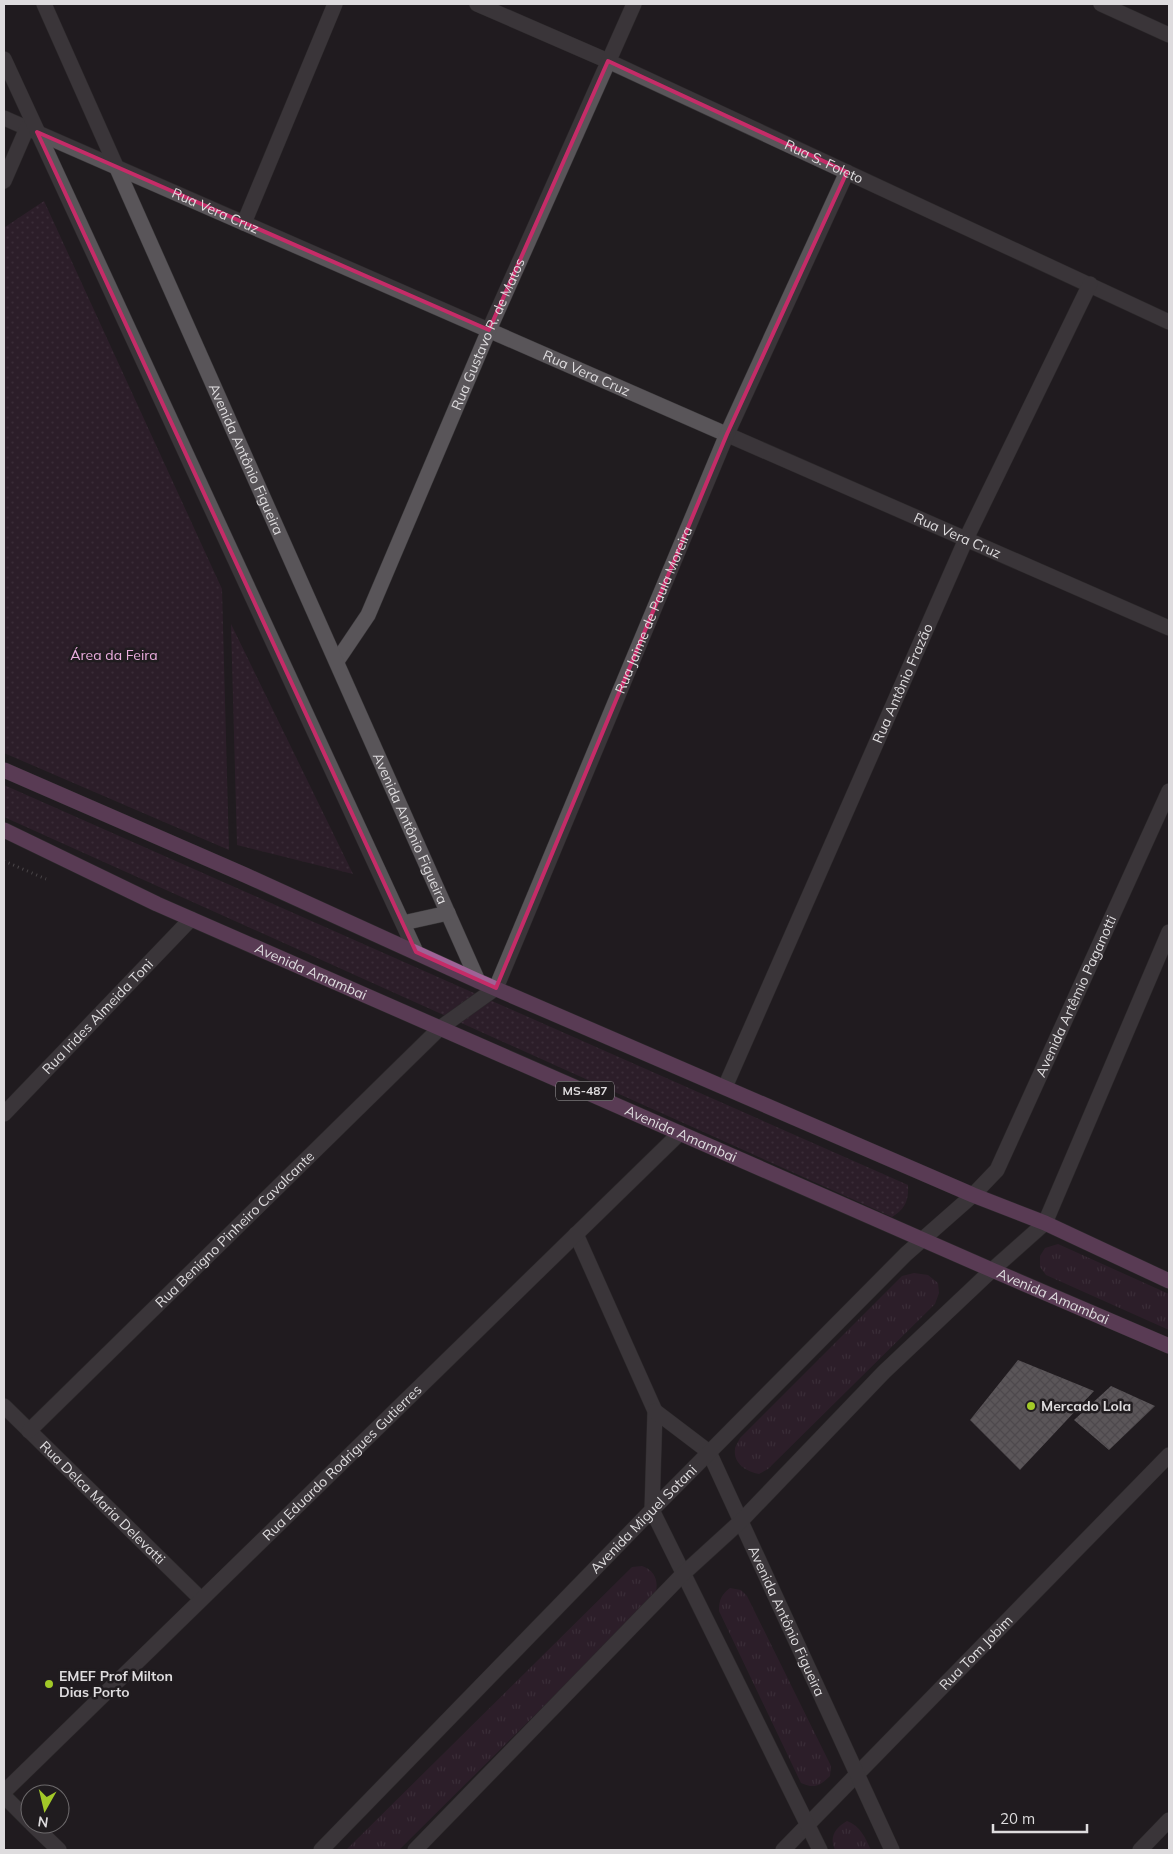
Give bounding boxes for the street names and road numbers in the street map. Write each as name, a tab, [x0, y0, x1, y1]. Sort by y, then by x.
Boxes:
street label: Rua S. Foleto	[782, 135, 866, 187]
street label: Rua Vera Cruz	[169, 184, 262, 238]
street label: Rua Gustavo R. de Matos	[447, 255, 529, 413]
street label: Rua Vera Cruz	[540, 346, 633, 400]
street label: Avenida Antônio Figueira	[205, 381, 288, 538]
street label: Rua Vera Cruz	[911, 508, 1004, 562]
street label: Rua Jaime de Paula Moreira	[611, 524, 696, 696]
street label: Rua Antônio Frazão	[868, 621, 937, 746]
street label: Avenida Antônio Figueira	[369, 750, 452, 907]
street label: Avenida Artêmio Paganotti	[1031, 912, 1120, 1080]
street label: Avenida Amambai	[252, 939, 370, 1004]
street label: Rua Irides Almeida Toni	[38, 955, 157, 1078]
road number: MS-487	[556, 1082, 614, 1100]
street label: Avenida Amambai	[622, 1101, 740, 1166]
street label: Rua Benigno Pinheiro Cavalcante	[151, 1147, 318, 1311]
street label: Avenida Amambai	[994, 1264, 1112, 1328]
street label: Rua Eduardo Rodrigues Gutierres	[258, 1381, 426, 1544]
street label: Rua Delca Maria Delevatti	[36, 1437, 169, 1568]
street label: Avenida Miguel Sotani	[586, 1461, 701, 1577]
street label: Avenida Antônio Figueira	[744, 1543, 829, 1699]
street label: Rua Tom Jobim	[935, 1611, 1017, 1694]

